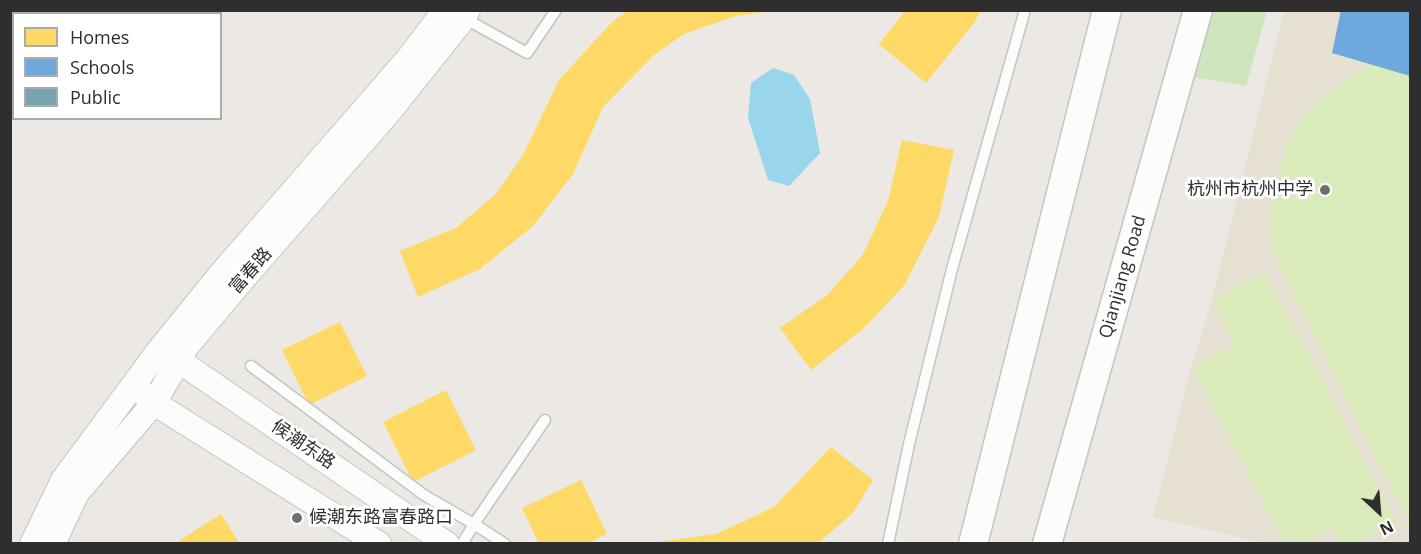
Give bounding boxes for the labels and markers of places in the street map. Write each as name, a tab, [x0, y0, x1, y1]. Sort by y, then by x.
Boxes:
place label: 杭州市杭州中学	[1187, 179, 1313, 201]
marker: 杭州市杭州中学	[1318, 183, 1332, 197]
place label: 候潮东路富春路口	[309, 507, 453, 529]
marker: 候潮东路富春路口	[290, 511, 304, 525]

